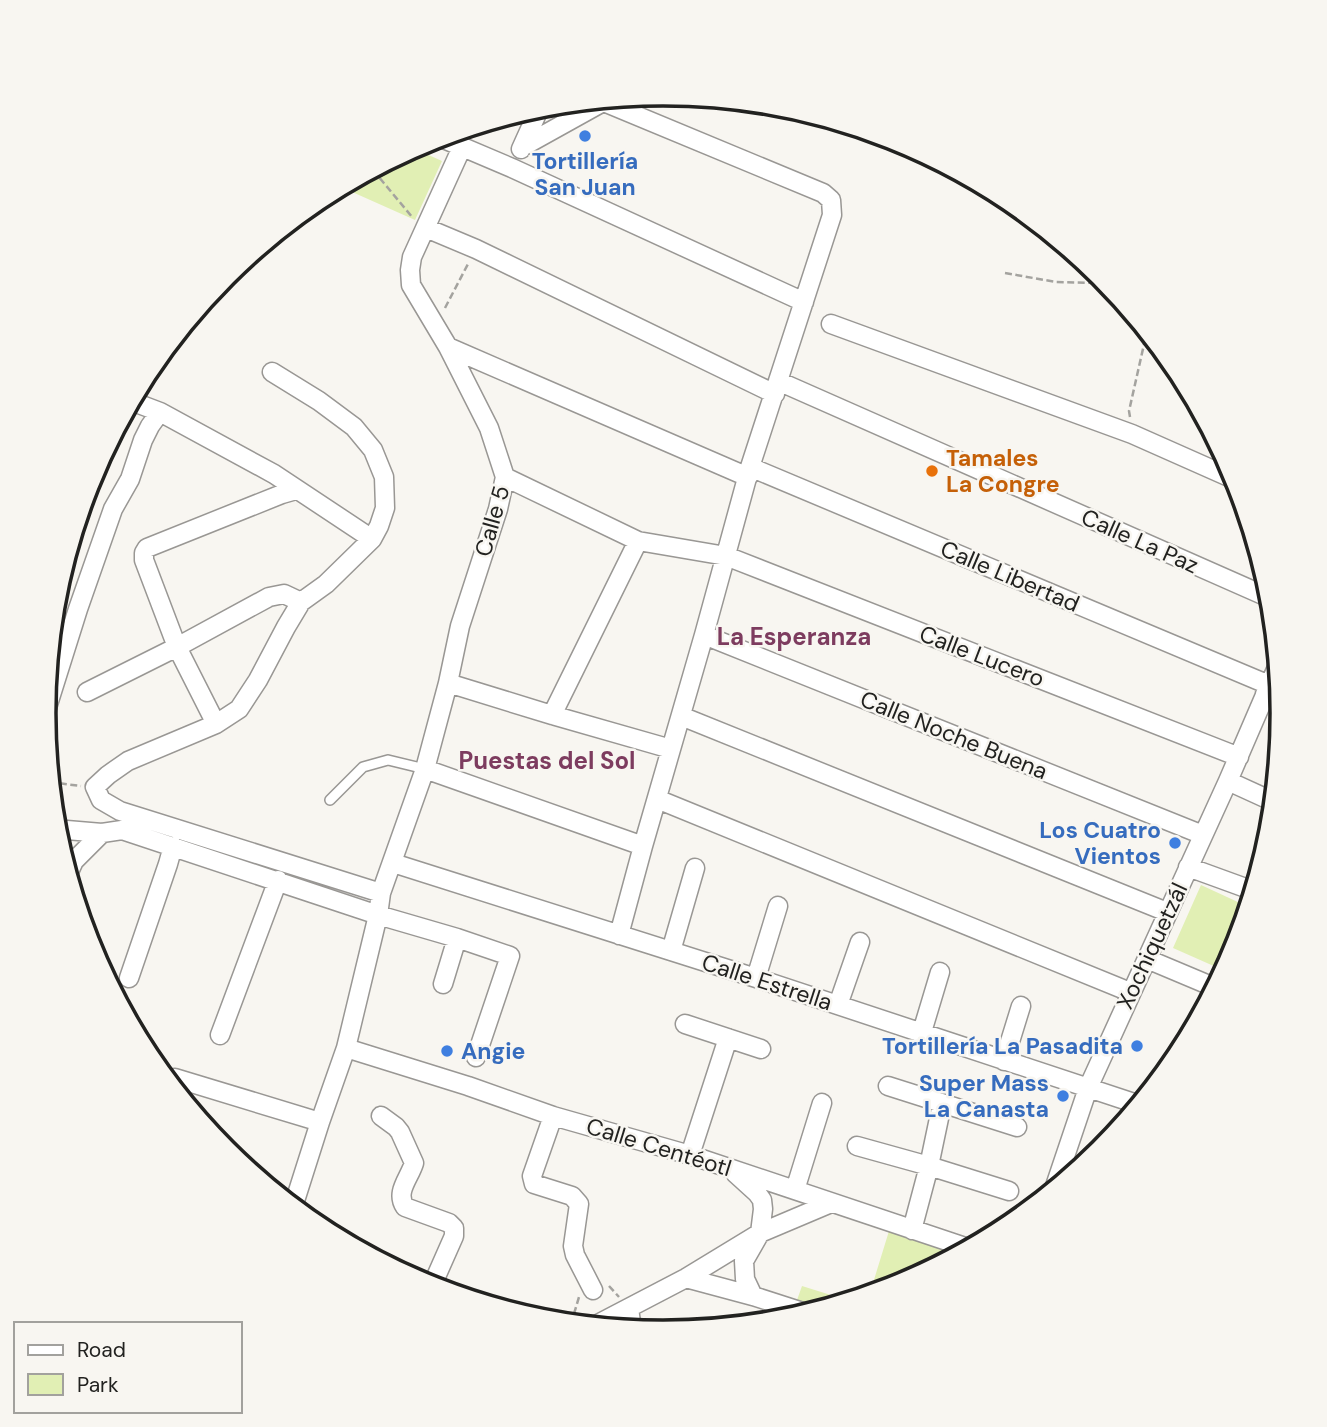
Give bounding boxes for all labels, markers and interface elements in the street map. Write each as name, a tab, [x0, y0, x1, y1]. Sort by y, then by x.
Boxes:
marker: Tortillería San Juan	[577, 128, 593, 144]
place label: Tortillería San Juan	[532, 146, 638, 202]
place label: Tamales La Congre	[946, 443, 1060, 499]
marker: Tamales La Congre	[924, 463, 940, 479]
street label: Calle 5	[468, 482, 516, 560]
street label: Calle La Paz	[1077, 502, 1203, 580]
street label: Calle Libertad	[936, 533, 1084, 619]
street label: Calle Lucero	[915, 618, 1049, 694]
district label: La Esperanza	[717, 621, 871, 652]
street label: Calle Noche Buena	[856, 684, 1052, 786]
district label: Puestas del Sol	[458, 745, 636, 776]
place label: Los Cuatro Vientos	[1039, 815, 1161, 871]
marker: Los Cuatro Vientos	[1167, 835, 1183, 851]
street label: Xochiquetzál	[1110, 878, 1194, 1014]
street label: Calle Estrella	[698, 947, 836, 1017]
place label: Tortillería La Pasadita	[882, 1031, 1123, 1061]
place label: Angie	[461, 1036, 525, 1066]
marker: Tortillería La Pasadita	[1129, 1038, 1145, 1054]
marker: Angie	[439, 1043, 455, 1059]
place label: Super Mass La Canasta	[919, 1068, 1049, 1124]
marker: Super Mass La Canasta	[1055, 1088, 1071, 1104]
street label: Calle Centéotl	[583, 1111, 735, 1183]
legend	[14, 1322, 242, 1413]
text: Road	[77, 1336, 126, 1364]
text: Park	[77, 1371, 119, 1399]

